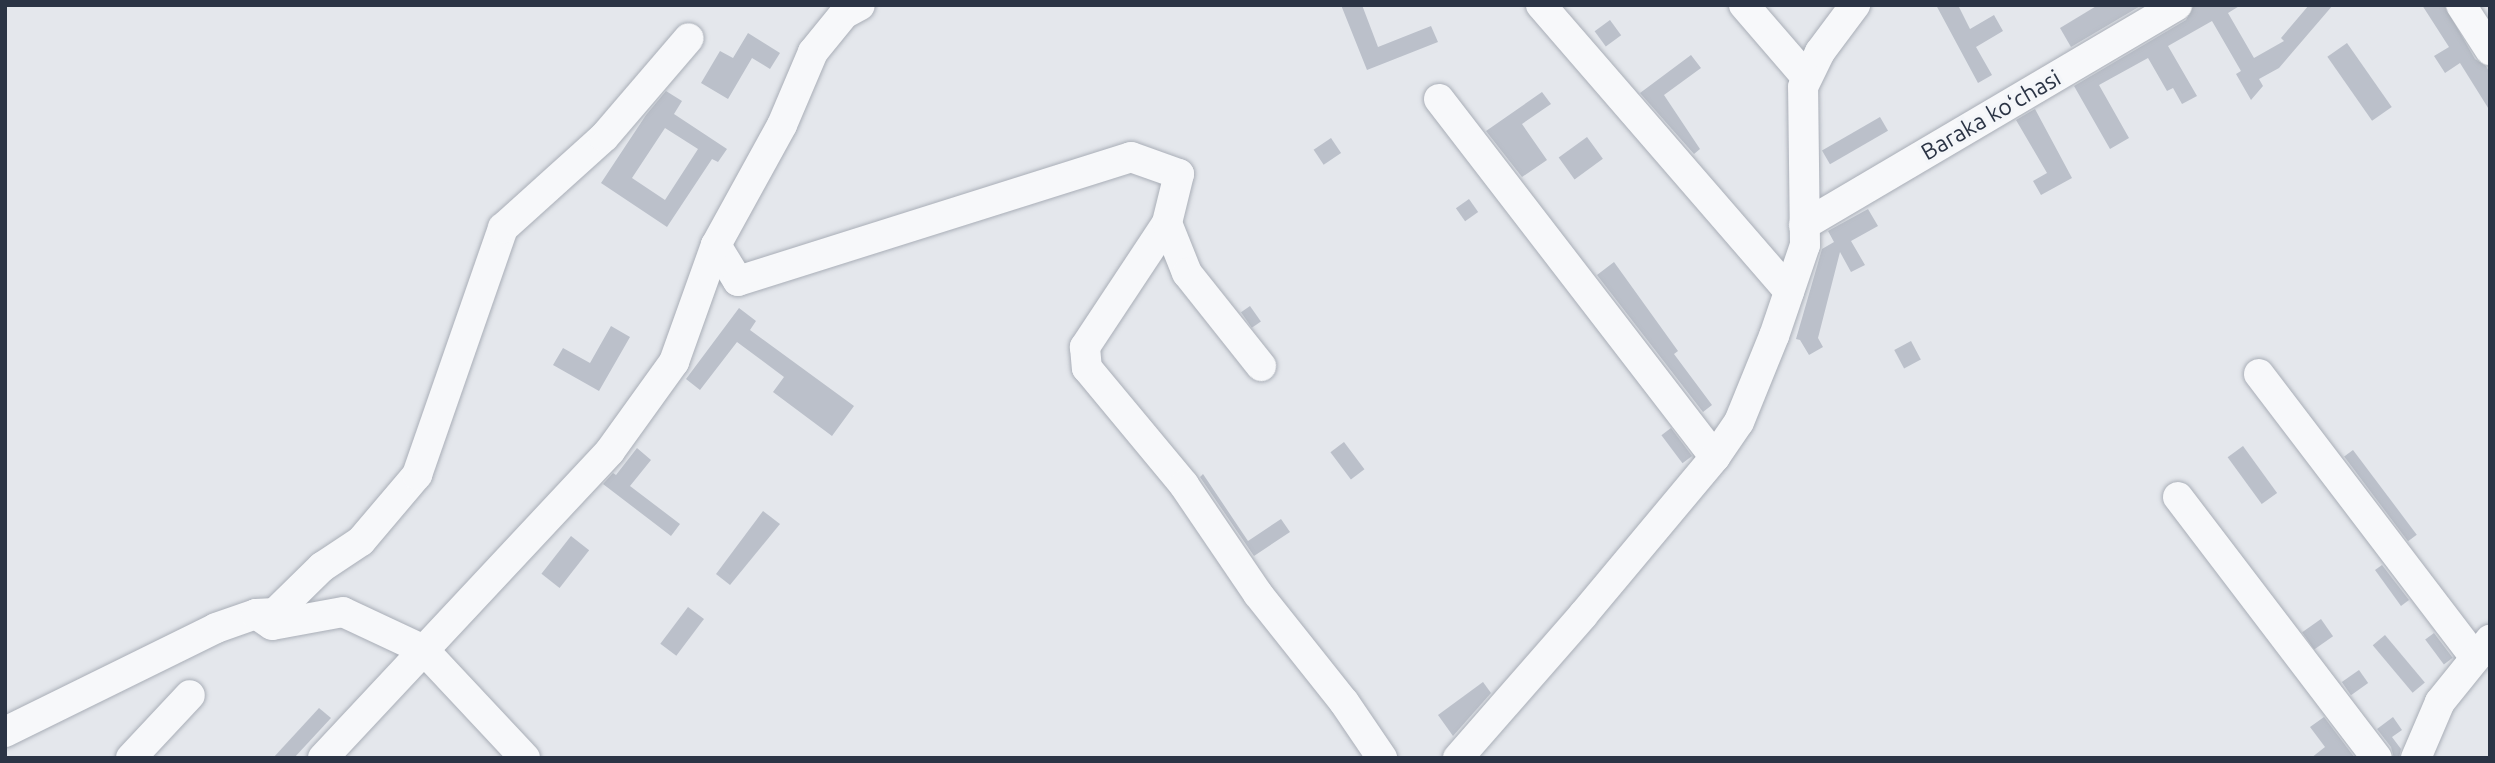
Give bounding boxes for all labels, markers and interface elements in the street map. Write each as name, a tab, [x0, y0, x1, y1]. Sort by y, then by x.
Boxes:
street label: Baraka koʻchasi	[1916, 64, 2066, 166]

